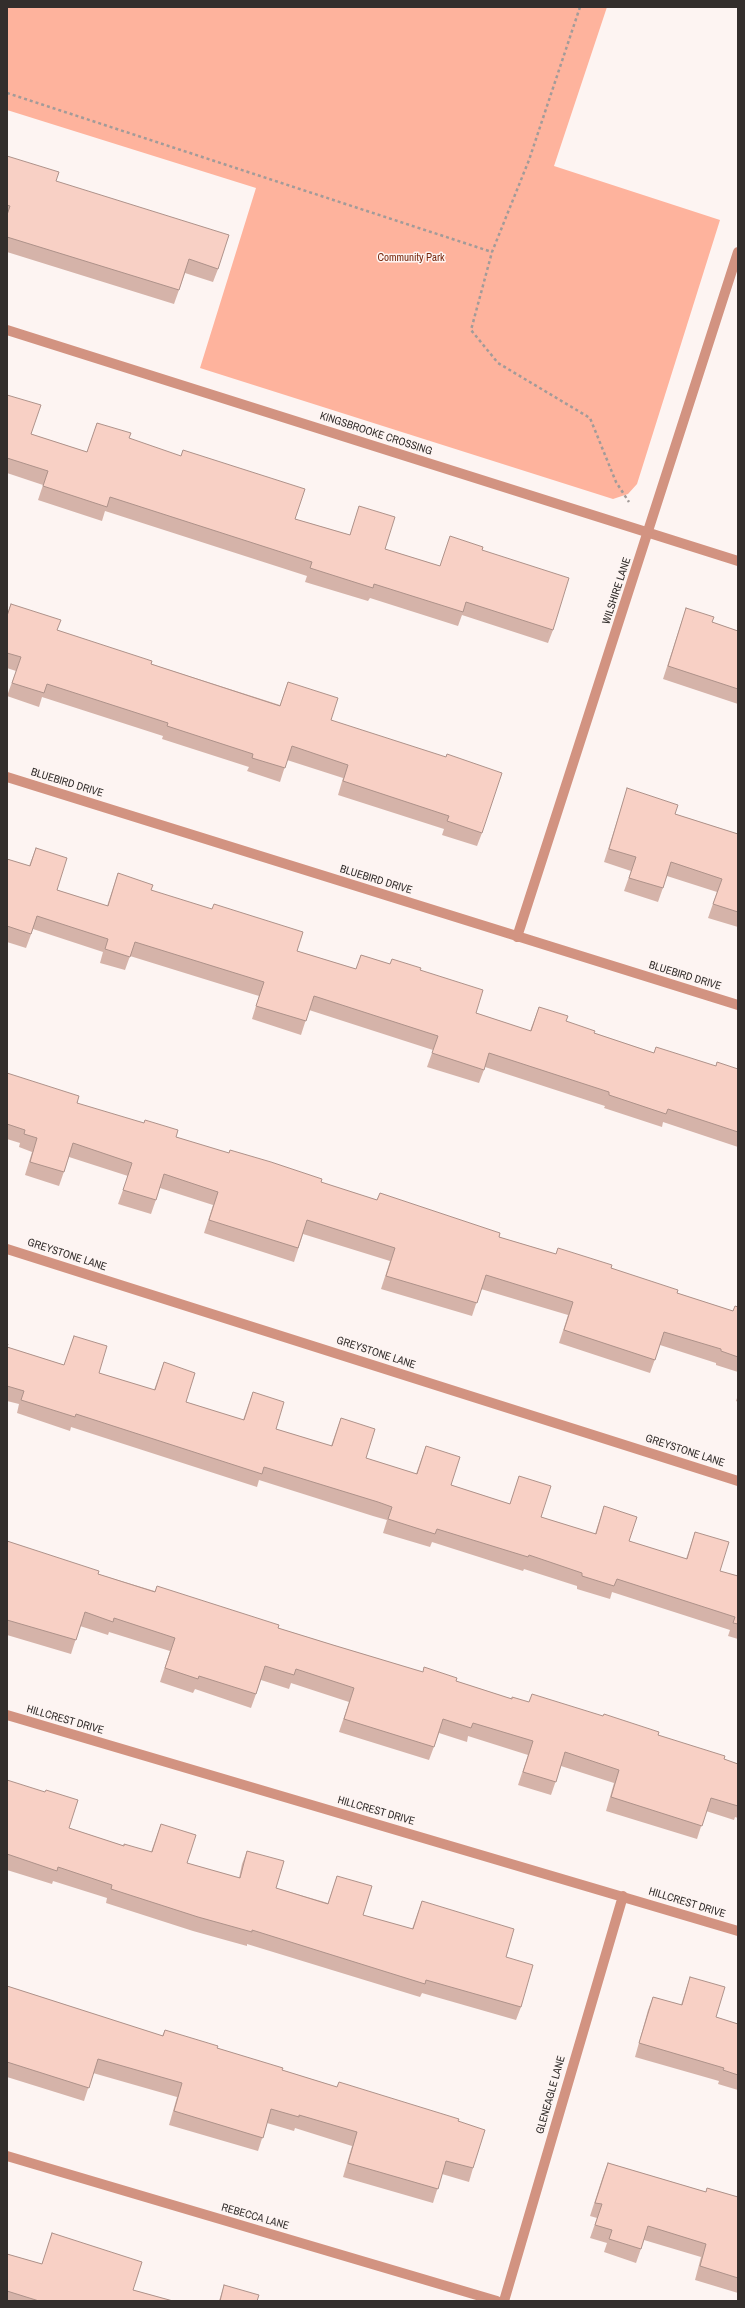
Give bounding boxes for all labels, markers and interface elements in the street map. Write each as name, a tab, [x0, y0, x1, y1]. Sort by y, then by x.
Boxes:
park label: Community Park	[377, 251, 445, 265]
street label: KINGSBROOKE CROSSING	[318, 410, 434, 458]
street label: WILSHIRE LANE	[600, 556, 634, 626]
street label: BLUEBIRD DRIVE	[29, 766, 105, 800]
street label: BLUEBIRD DRIVE	[338, 863, 414, 897]
street label: BLUEBIRD DRIVE	[647, 959, 723, 993]
street label: GREYSTONE LANE	[26, 1236, 108, 1274]
street label: GREYSTONE LANE	[335, 1334, 417, 1372]
street label: GREYSTONE LANE	[644, 1432, 726, 1470]
street label: HILLCREST DRIVE	[25, 1703, 105, 1737]
street label: HILLCREST DRIVE	[336, 1794, 416, 1828]
street label: HILLCREST DRIVE	[647, 1885, 727, 1921]
street label: GLENEAGLE LANE	[534, 2054, 568, 2136]
street label: REBECCA LANE	[220, 2201, 290, 2233]

